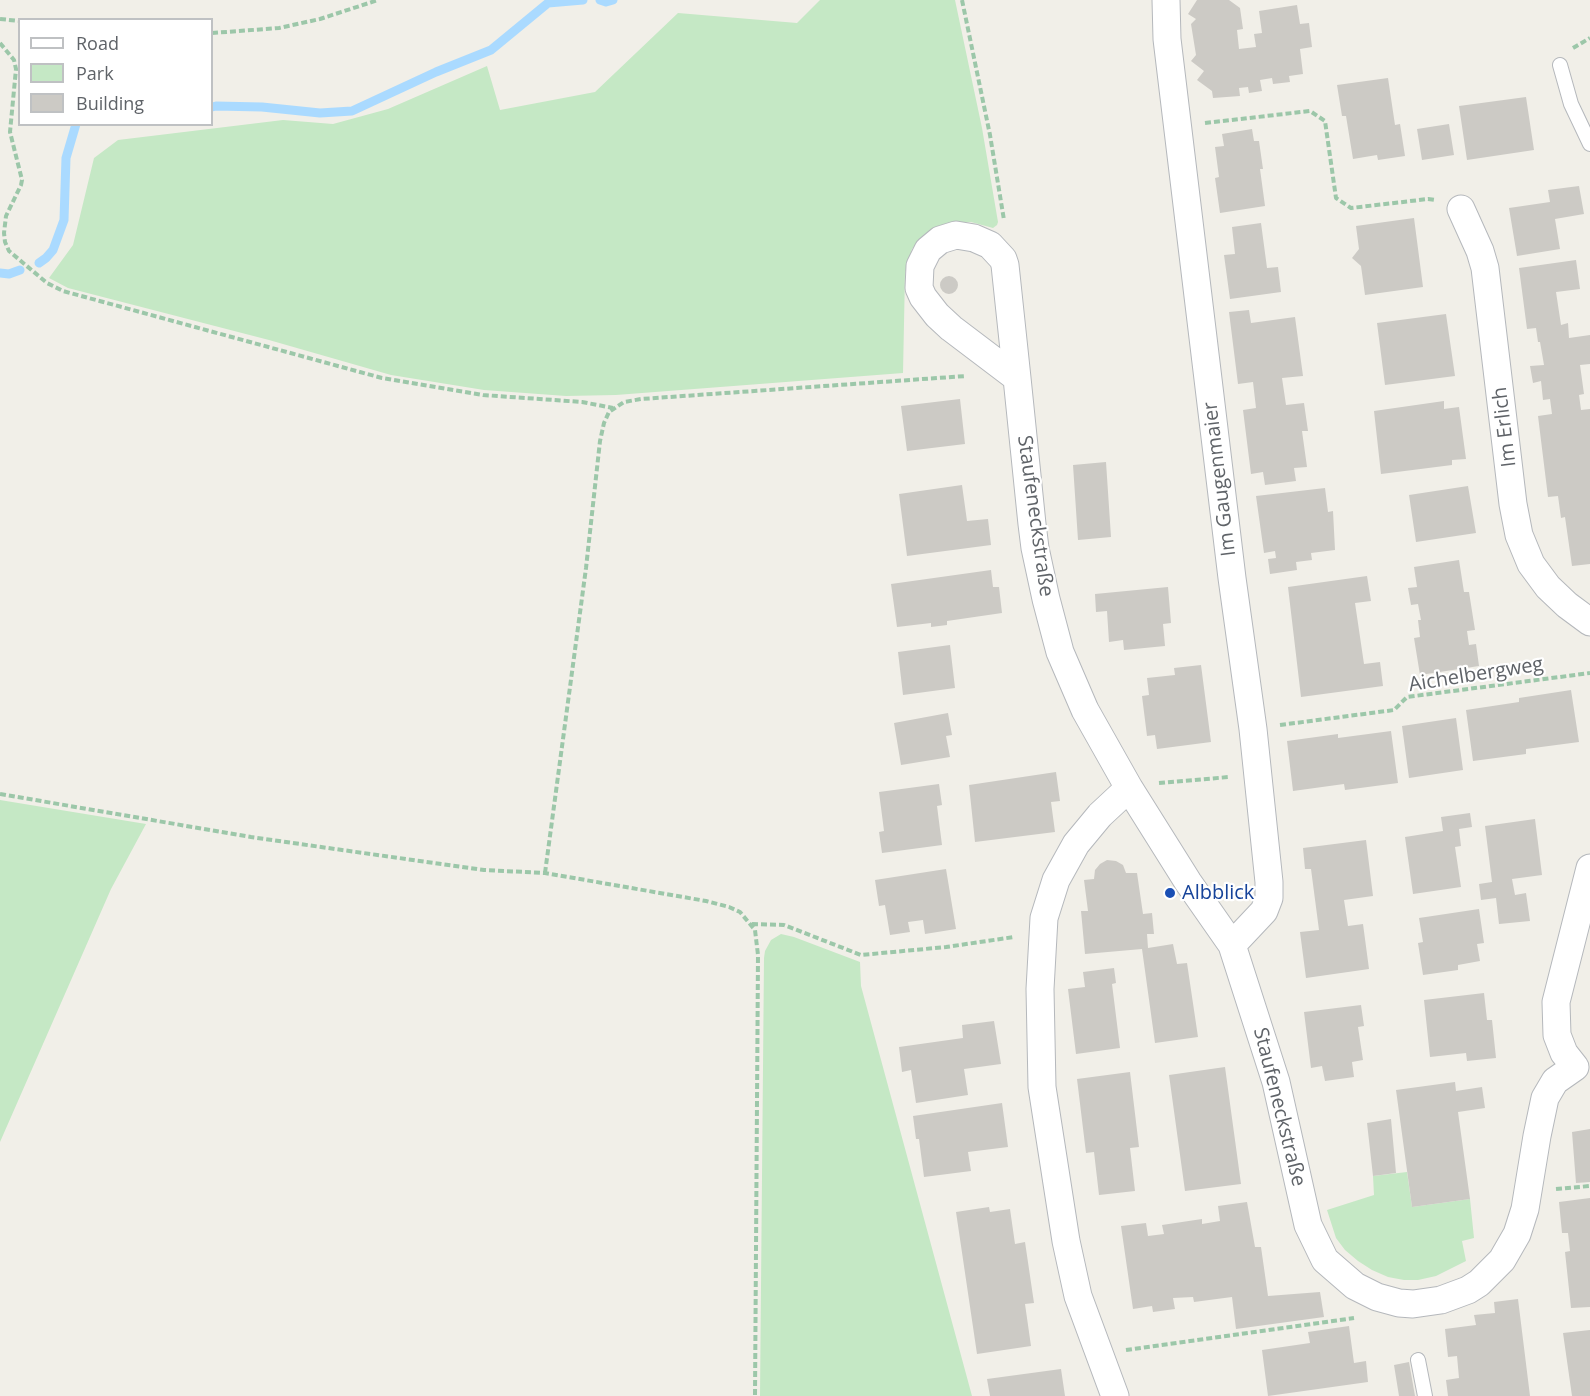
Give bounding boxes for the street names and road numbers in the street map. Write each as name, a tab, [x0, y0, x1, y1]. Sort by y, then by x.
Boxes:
street label: Im Erlich	[1488, 386, 1522, 468]
street label: Im Gaugenmaier	[1199, 400, 1241, 558]
street label: Staufeneckstraße	[1012, 434, 1058, 598]
street label: Aichelbergweg	[1407, 653, 1545, 697]
street label: Staufeneckstraße	[1248, 1025, 1310, 1189]

